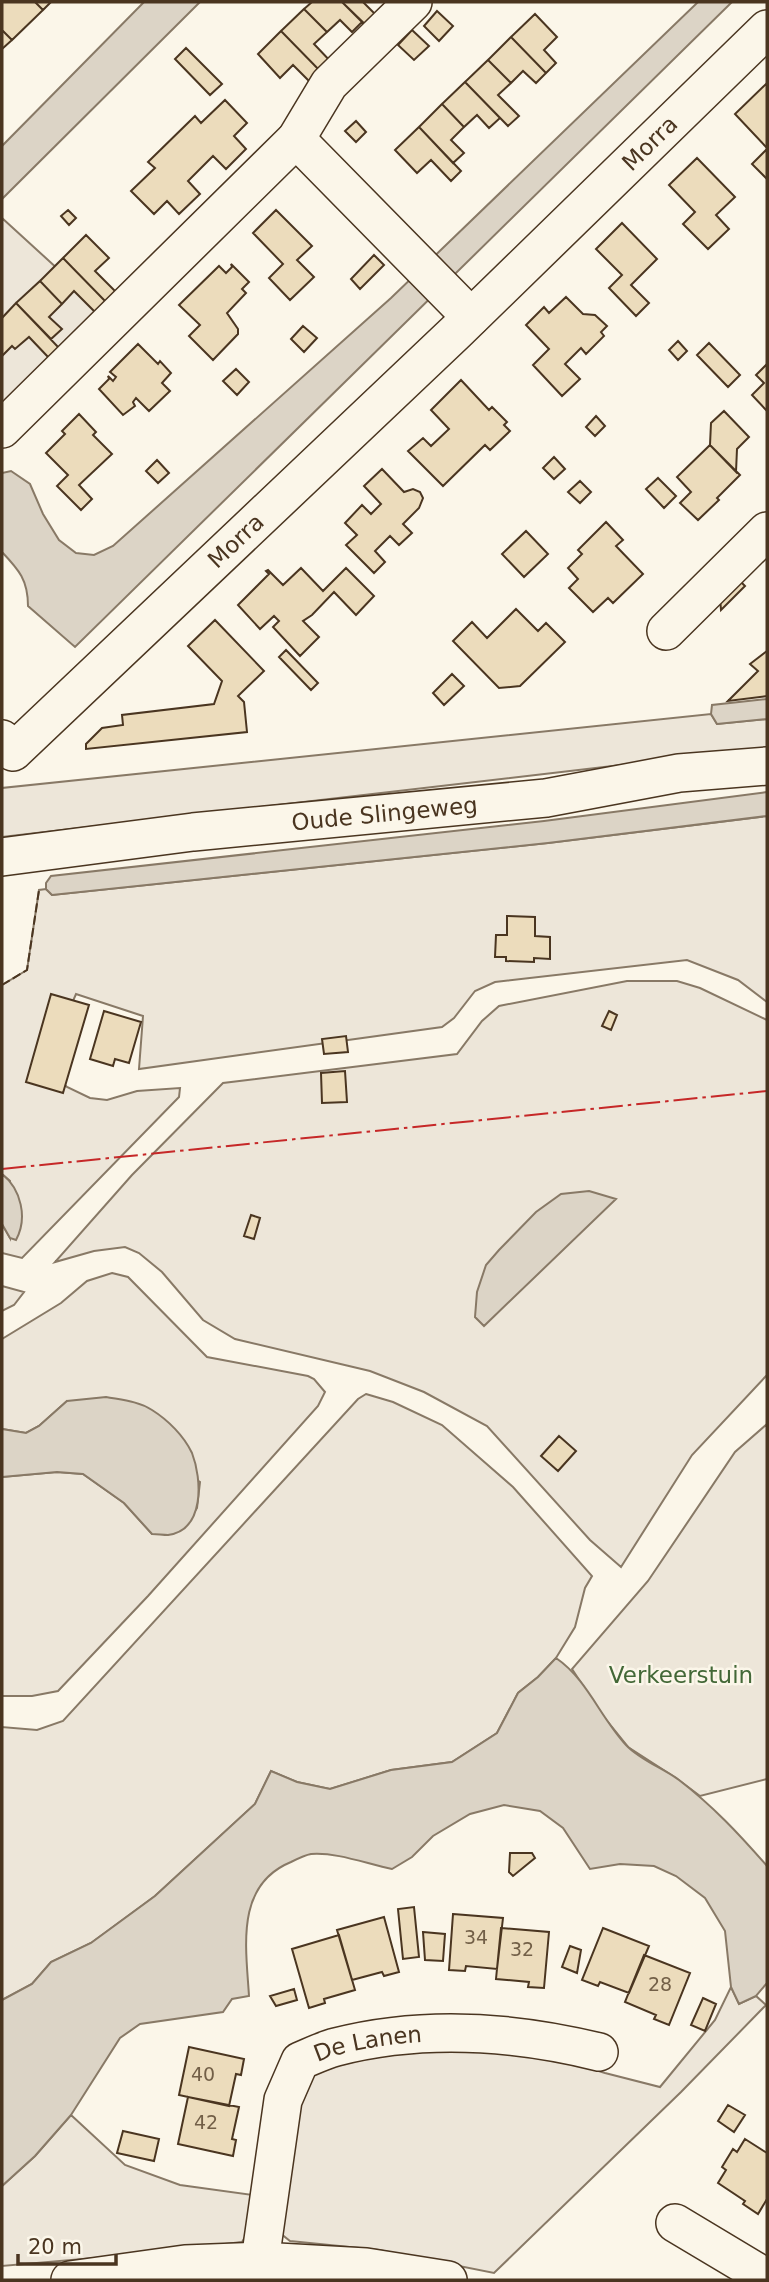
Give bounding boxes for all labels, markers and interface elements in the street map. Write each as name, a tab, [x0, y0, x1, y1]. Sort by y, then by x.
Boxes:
street label: Morra	[617, 111, 683, 176]
street label: Morra	[203, 508, 269, 573]
street label: Oude Slingeweg	[290, 792, 479, 835]
park label: Verkeerstuin	[609, 1662, 753, 1688]
house number: 34	[464, 1926, 488, 1948]
house number: 32	[510, 1938, 534, 1960]
house number: 28	[648, 1973, 672, 1995]
street label: De Lanen	[310, 2021, 423, 2067]
house number: 40	[191, 2063, 215, 2085]
house number: 42	[194, 2111, 218, 2133]
scale bar	[18, 2222, 116, 2266]
text: 20 m	[28, 2235, 82, 2259]

